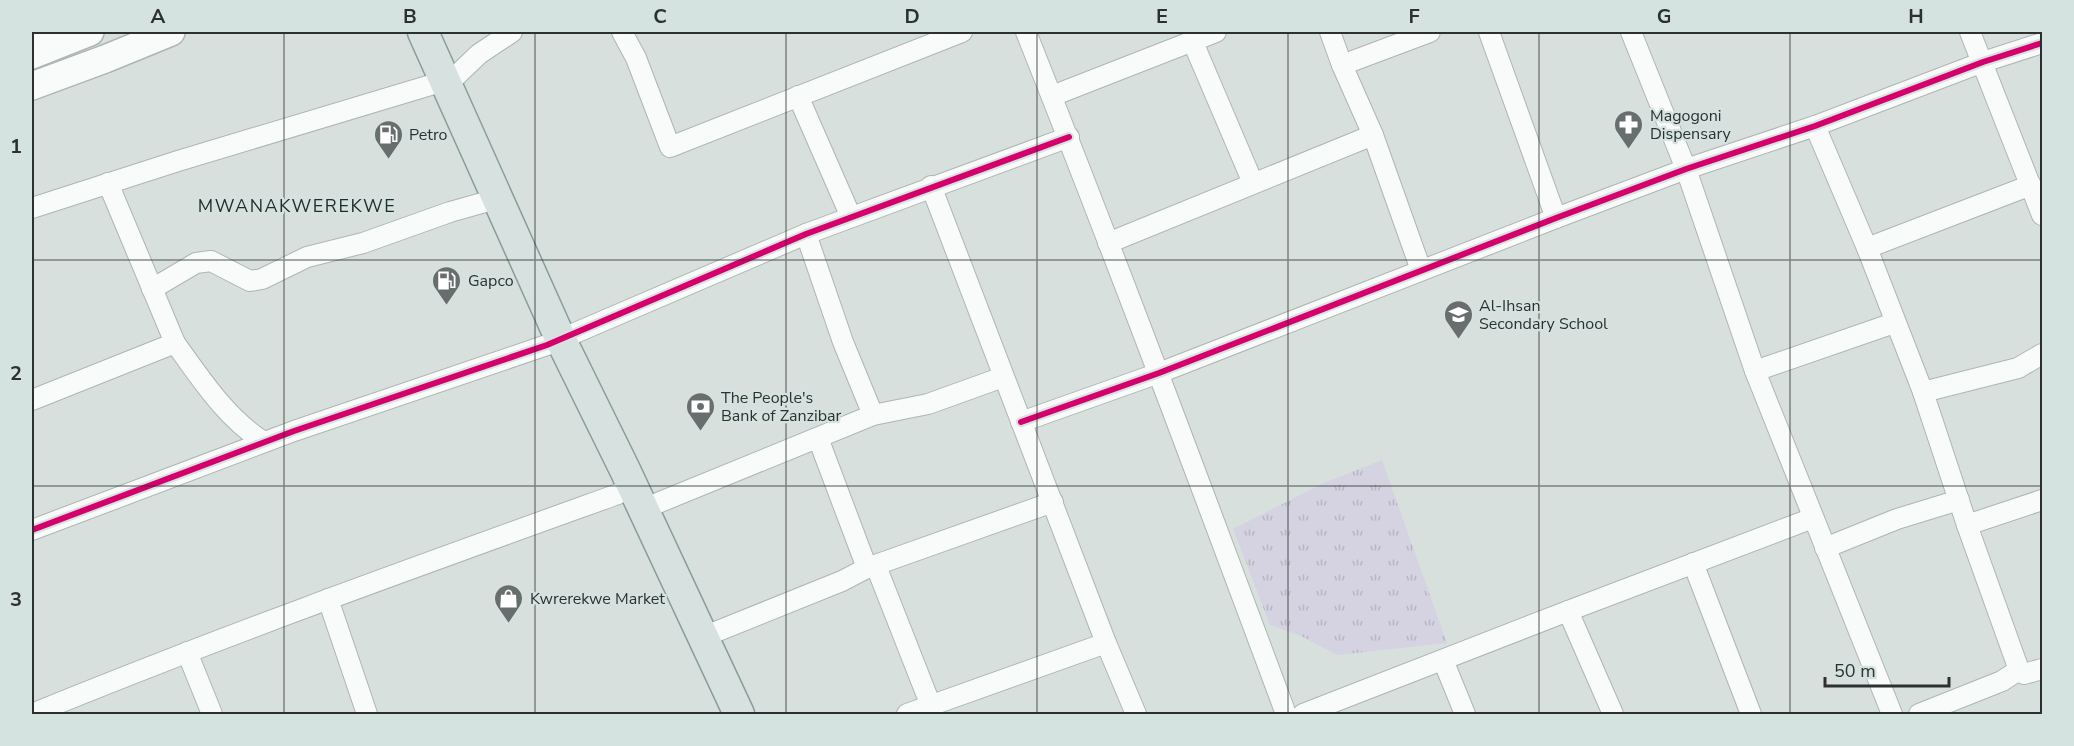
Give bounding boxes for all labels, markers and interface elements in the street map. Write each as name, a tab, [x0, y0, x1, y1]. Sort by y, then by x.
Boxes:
text: A	[151, 3, 166, 30]
text: B	[403, 3, 417, 30]
text: C	[653, 3, 667, 30]
text: D	[904, 3, 920, 30]
text: E	[1156, 3, 1168, 30]
text: F	[1408, 3, 1420, 30]
text: G	[1657, 3, 1671, 30]
text: H	[1908, 3, 1924, 30]
place label: Magogoni Dispensary	[1650, 105, 1732, 145]
pharmacy icon: Magogoni Dispensary	[1613, 108, 1645, 150]
fuel station icon: Petro	[372, 118, 404, 160]
place label: Petro	[409, 124, 448, 146]
text: 1	[10, 133, 22, 160]
district label: MWANAKWEREKWE	[198, 194, 396, 218]
fuel station icon: Gapco	[431, 264, 463, 306]
place label: Gapco	[468, 270, 514, 292]
place label: Al-Ihsan Secondary School	[1479, 295, 1608, 335]
school or university icon: Al-Ihsan Secondary School	[1442, 298, 1474, 340]
text: 2	[10, 360, 22, 387]
place label: The People's Bank of Zanzibar	[721, 387, 842, 427]
bank icon: The People's Bank of Zanzibar	[684, 390, 716, 432]
shop icon: Kwrerekwe Market	[493, 582, 525, 624]
text: 3	[10, 586, 22, 613]
place label: Kwrerekwe Market	[530, 588, 665, 610]
scale bar	[1825, 650, 1950, 688]
text: 50 m	[1834, 659, 1876, 683]

